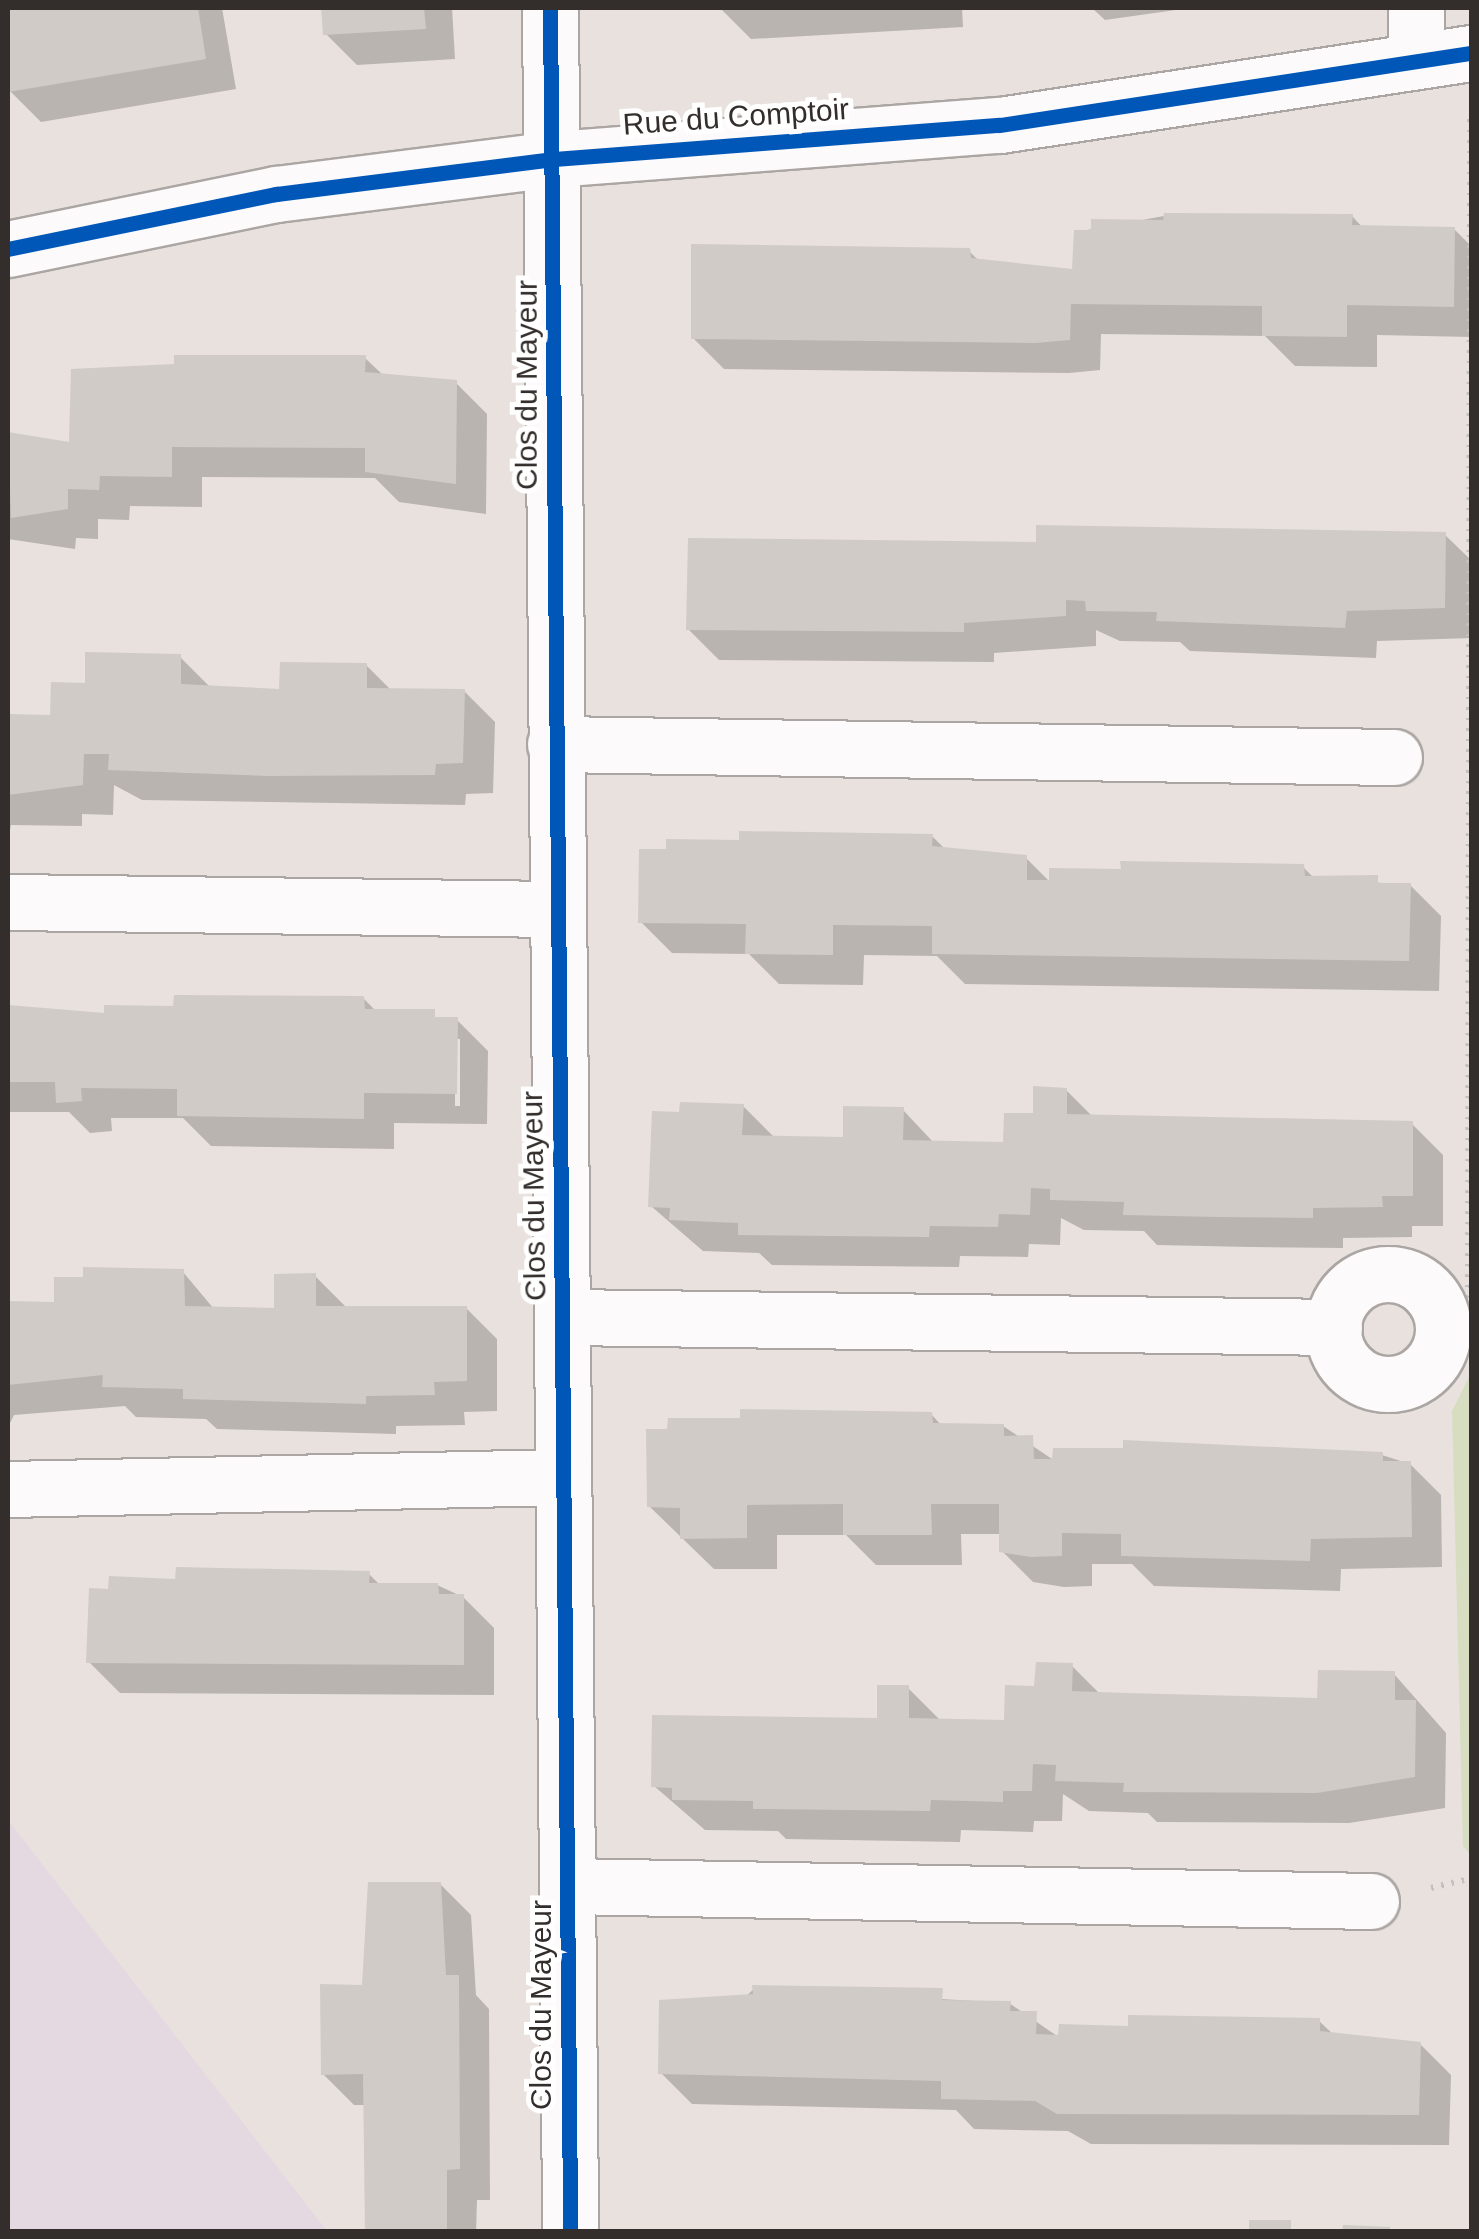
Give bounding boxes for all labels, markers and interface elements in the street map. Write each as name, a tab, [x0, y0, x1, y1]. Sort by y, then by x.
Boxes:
street label: Rue du Comptoir	[622, 91, 850, 143]
street label: Clos du Mayeur	[509, 280, 545, 490]
street label: Clos du Mayeur	[514, 1091, 554, 1301]
street label: Clos du Mayeur	[523, 1900, 559, 2110]

